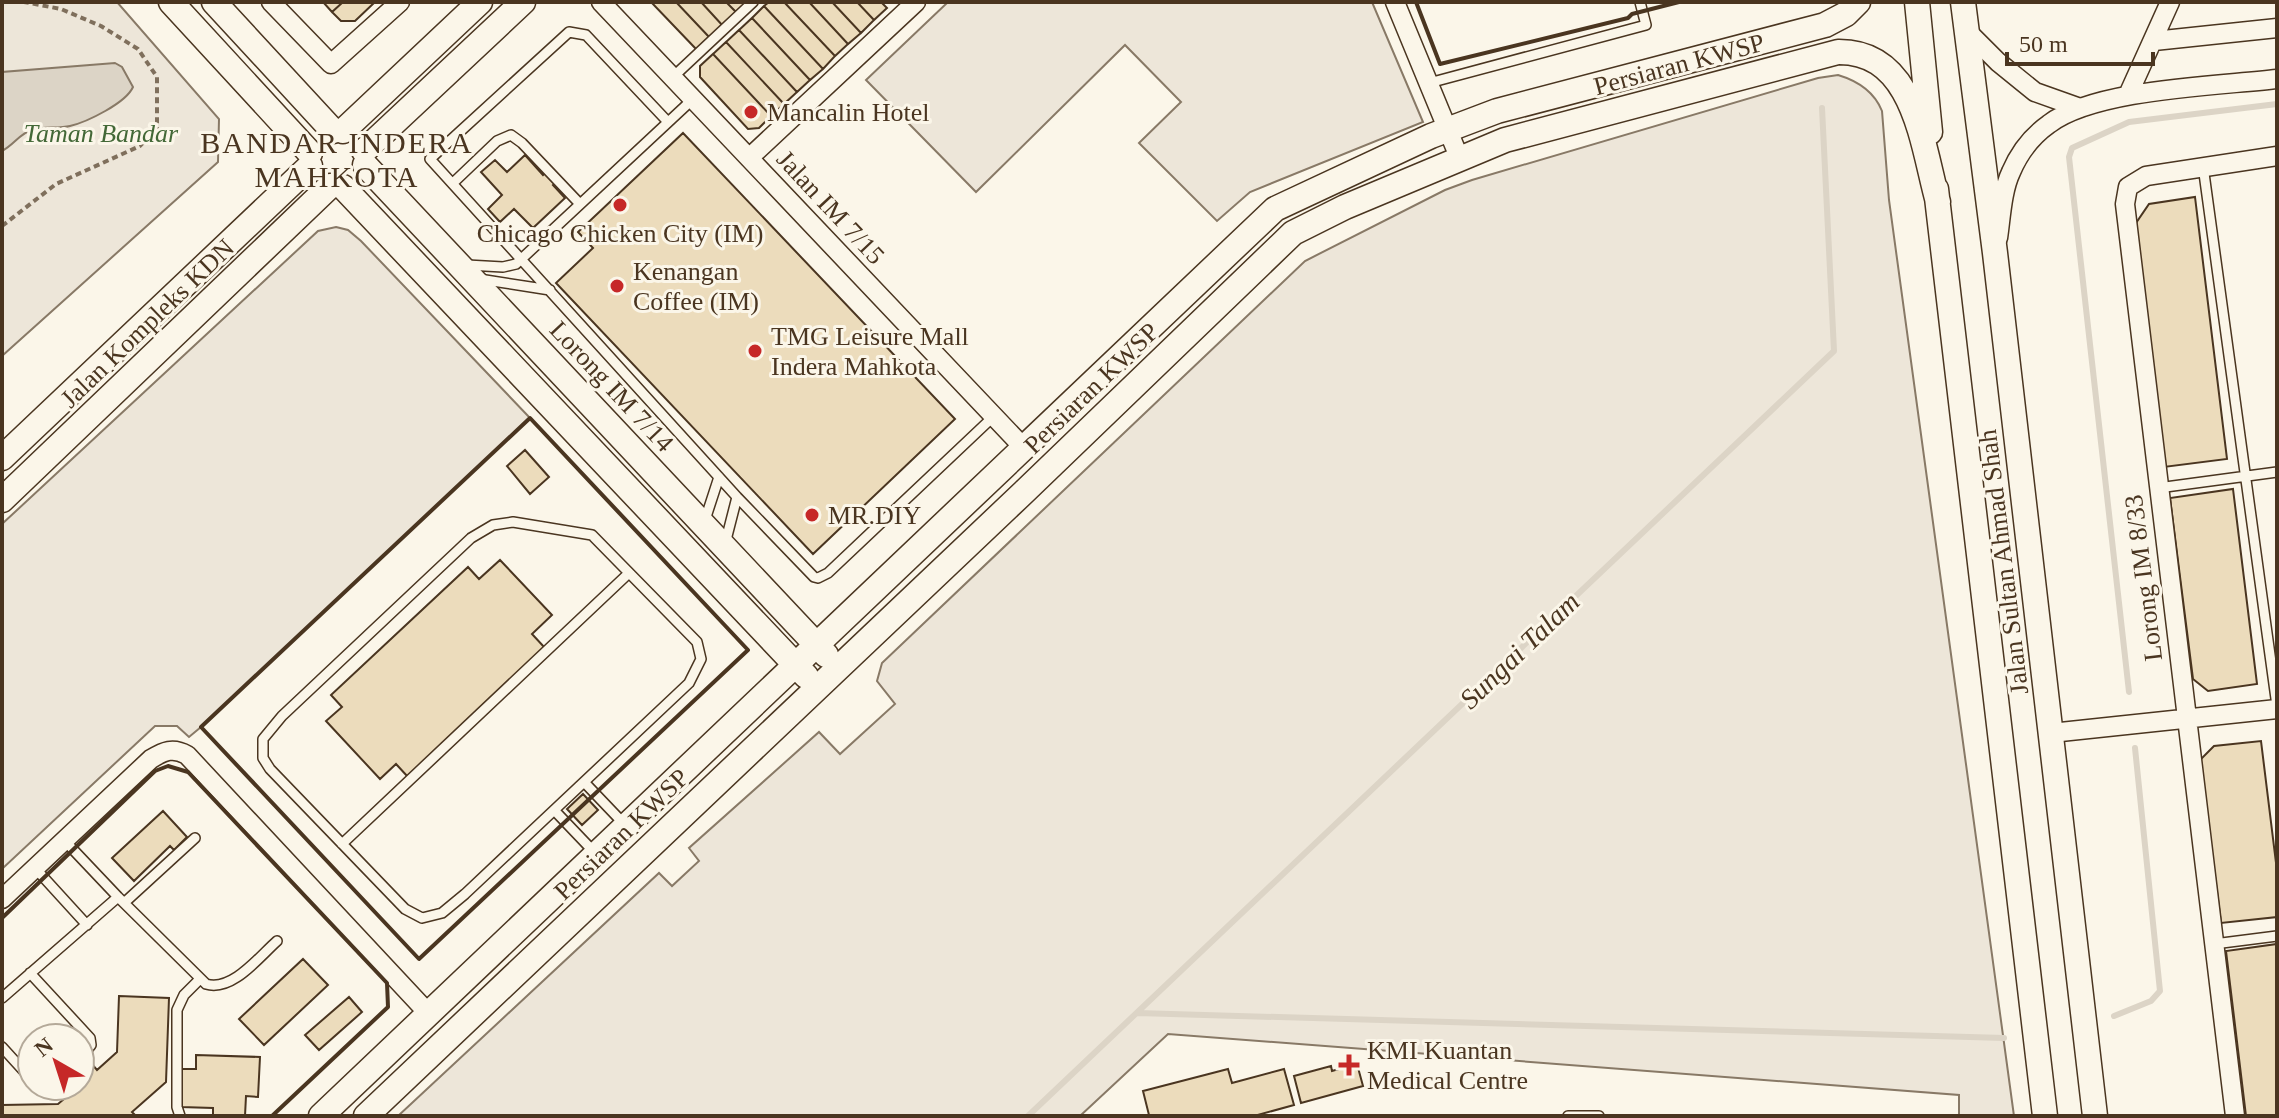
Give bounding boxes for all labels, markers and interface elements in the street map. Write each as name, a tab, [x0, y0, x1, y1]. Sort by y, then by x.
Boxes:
scale bar	[2007, 16, 2153, 66]
street label: Persiaran KWSP	[1591, 28, 1768, 101]
text: 50 m	[2019, 31, 2068, 57]
place label: Mancalin Hotel	[767, 98, 929, 127]
marker: Mancalin Hotel	[742, 103, 760, 121]
park label: Taman Bandar	[24, 119, 179, 148]
district label: BANDAR INDERA MAHKOTA	[200, 126, 474, 193]
street label: Jalan IM 7/15	[771, 145, 890, 270]
marker: Chicago Chicken City (IM)	[611, 196, 629, 214]
place label: Chicago Chicken City (IM)	[477, 219, 763, 248]
street label: Jalan Kompleks KDN	[55, 233, 240, 414]
place label: Kenangan Coffee (IM)	[633, 257, 759, 316]
marker: Kenangan Coffee (IM)	[608, 277, 626, 295]
street label: Lorong IM 7/14	[544, 315, 679, 457]
street label: Persiaran KWSP	[1018, 317, 1165, 460]
place label: TMG Leisure Mall Indera Mahkota	[771, 322, 969, 381]
marker: TMG Leisure Mall Indera Mahkota	[746, 342, 764, 360]
street label: Jalan Sultan Ahmad Shah	[1973, 428, 2034, 696]
street label: Lorong IM 8/33	[2119, 493, 2168, 663]
place label: MR.DIY	[828, 501, 921, 530]
marker: MR.DIY	[803, 506, 821, 524]
water label: Sungai Talam	[1453, 586, 1585, 715]
street label: Persiaran KWSP	[548, 763, 695, 906]
north arrow	[16, 1022, 96, 1102]
text: N	[30, 1032, 58, 1062]
place label: KMI Kuantan Medical Centre	[1367, 1036, 1528, 1095]
marker: KMI Kuantan Medical Centre	[1338, 1054, 1360, 1076]

